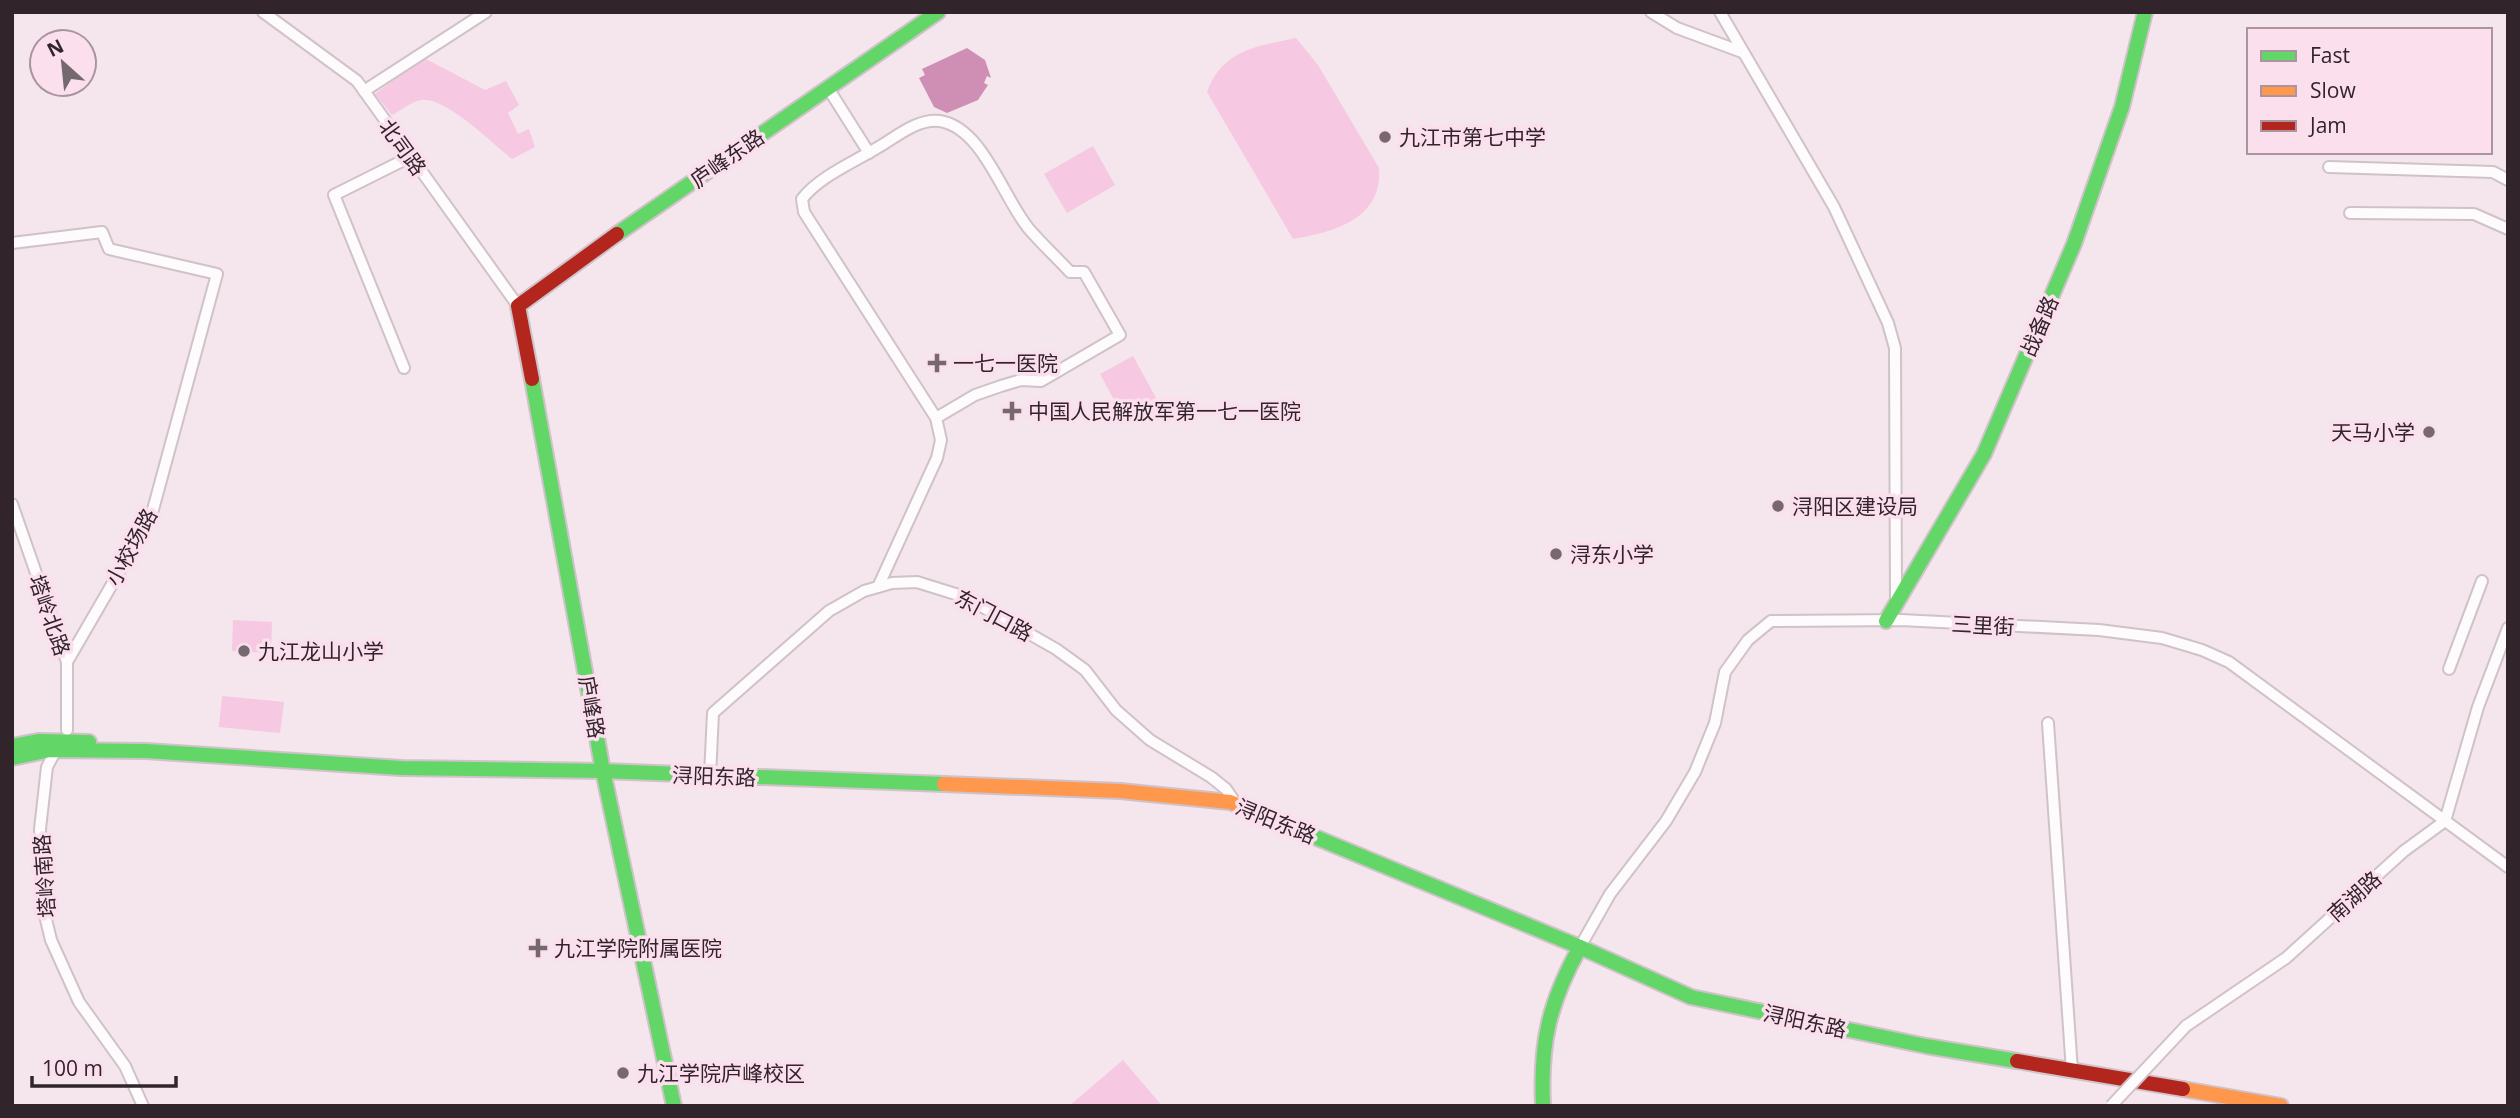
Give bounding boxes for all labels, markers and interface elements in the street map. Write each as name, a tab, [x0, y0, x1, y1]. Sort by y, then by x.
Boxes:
north arrow	[28, 28, 98, 98]
legend	[2247, 28, 2492, 154]
text: N	[42, 33, 68, 63]
text: Fast	[2310, 41, 2350, 69]
text: Slow	[2310, 76, 2356, 104]
text: Jam	[2308, 111, 2347, 139]
street label: 北司路	[373, 113, 433, 181]
street label: 庐峰东路	[685, 122, 769, 194]
place label: 九江市第七中学	[1399, 123, 1546, 151]
marker: 九江市第七中学	[1377, 129, 1393, 145]
street label: 战备路	[2014, 292, 2064, 360]
place label: 一七一医院	[953, 349, 1058, 377]
marker: 一七一医院	[927, 353, 947, 373]
place label: 中国人民解放军第一七一医院	[1028, 397, 1301, 425]
marker: 中国人民解放军第一七一医院	[1002, 401, 1022, 421]
place label: 天马小学	[2331, 418, 2415, 446]
marker: 天马小学	[2421, 424, 2437, 440]
place label: 浔阳区建设局	[1792, 492, 1918, 520]
marker: 浔阳区建设局	[1770, 498, 1786, 514]
street label: 小校场路	[99, 503, 163, 591]
place label: 浔东小学	[1570, 540, 1654, 568]
marker: 浔东小学	[1548, 546, 1564, 562]
street label: 塔岭北路	[23, 571, 77, 659]
street label: 东门口路	[950, 583, 1038, 647]
street label: 三里街	[1951, 609, 2015, 641]
place label: 九江龙山小学	[258, 637, 384, 665]
marker: 九江龙山小学	[236, 643, 252, 659]
street label: 庐峰路	[573, 674, 611, 740]
street label: 浔阳东路	[672, 761, 756, 791]
street label: 浔阳东路	[1232, 792, 1320, 850]
street label: 塔岭南路	[27, 833, 61, 919]
street label: 南湖路	[2321, 865, 2387, 927]
place label: 九江学院附属医院	[554, 934, 722, 962]
marker: 九江学院附属医院	[528, 938, 548, 958]
street label: 浔阳东路	[1761, 999, 1849, 1043]
scale bar	[32, 1044, 175, 1088]
text: 100 m	[42, 1054, 103, 1082]
place label: 九江学院庐峰校区	[637, 1059, 805, 1087]
marker: 九江学院庐峰校区	[615, 1065, 631, 1081]

